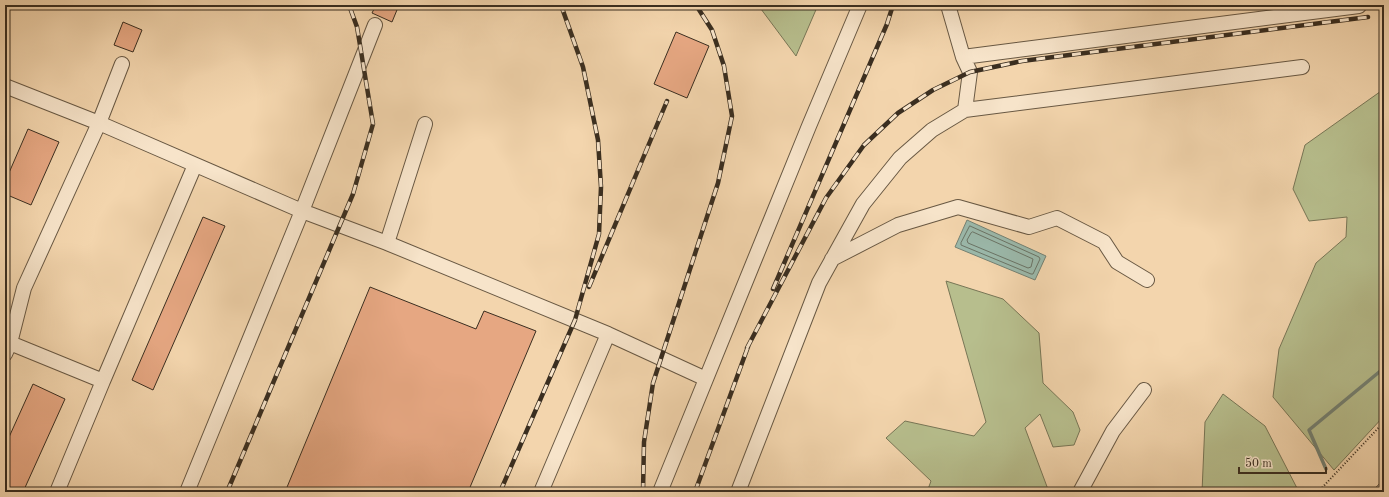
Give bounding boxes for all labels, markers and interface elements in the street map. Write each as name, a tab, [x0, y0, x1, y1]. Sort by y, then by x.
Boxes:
scale bar	[1239, 449, 1326, 475]
text: 50 m	[1245, 457, 1272, 470]

